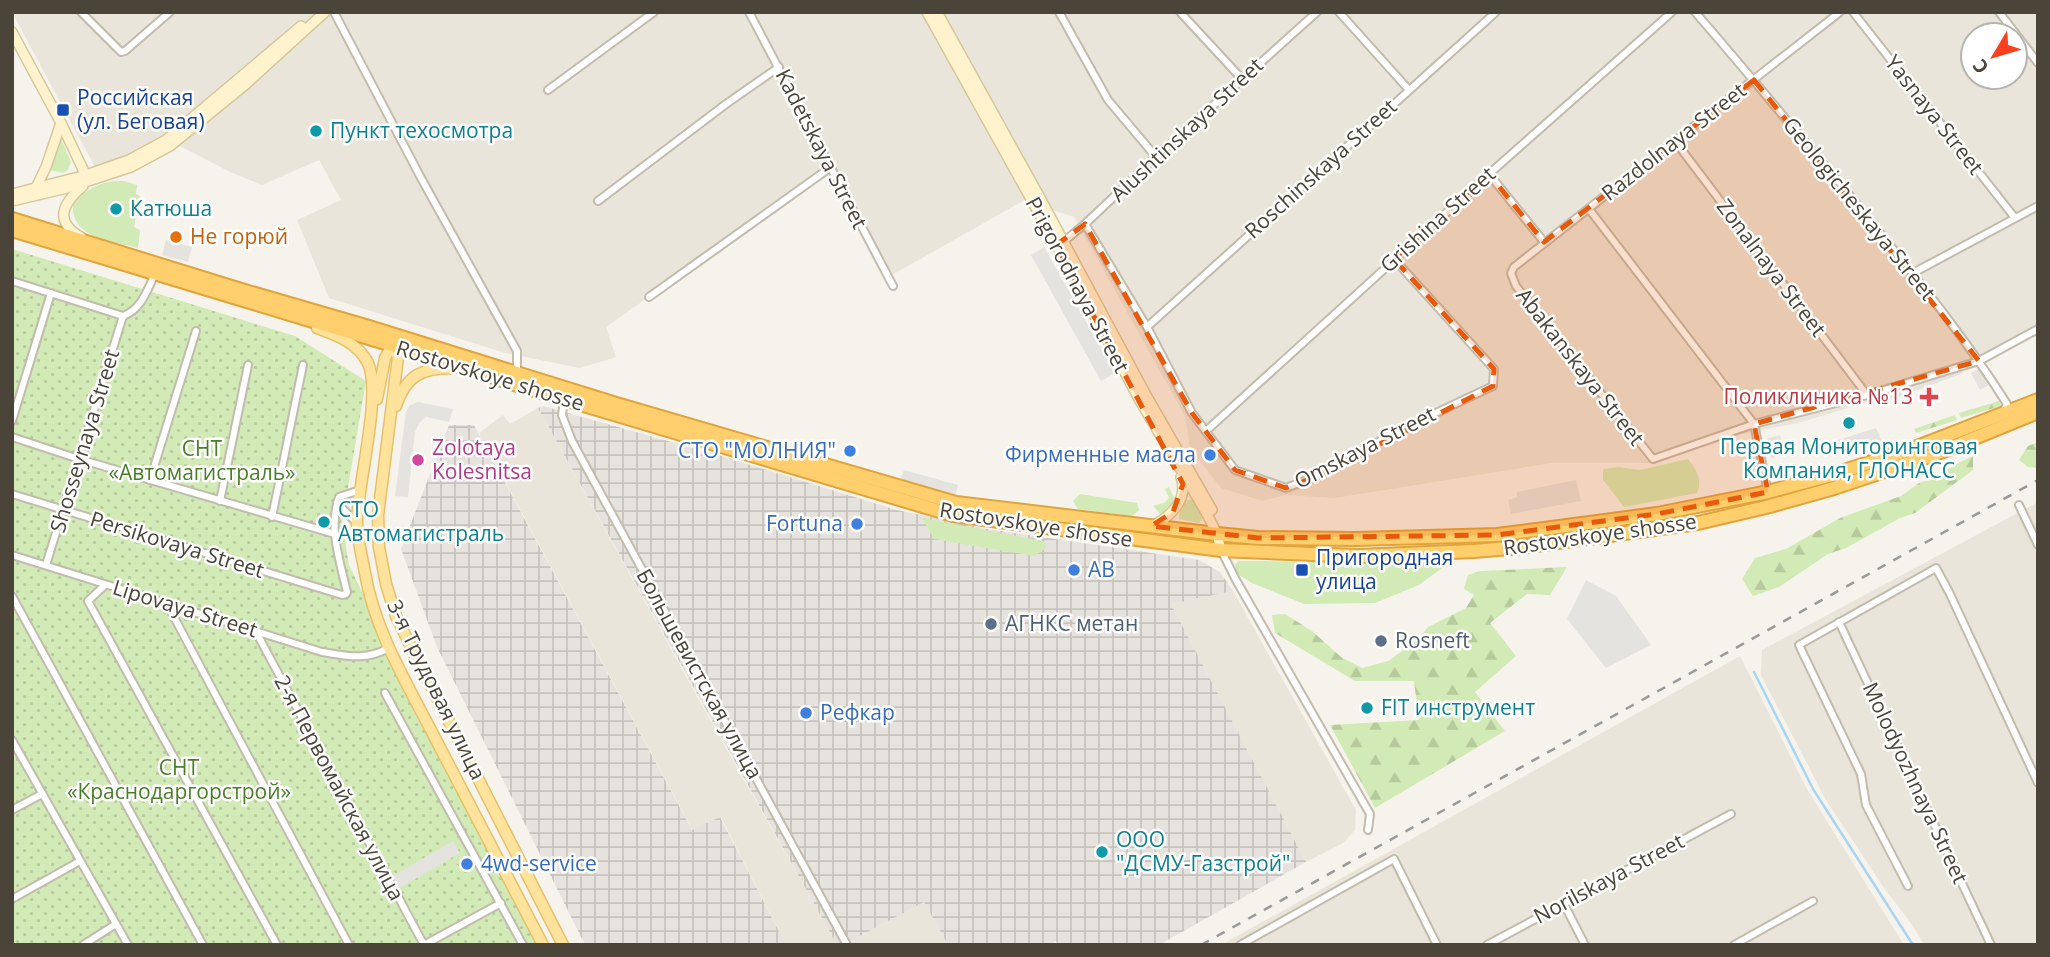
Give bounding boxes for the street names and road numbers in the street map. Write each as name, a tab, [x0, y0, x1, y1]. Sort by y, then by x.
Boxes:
street label: Yasnaya Street	[1879, 49, 1990, 180]
street label: Alushtinskaya Street	[1104, 51, 1269, 207]
street label: Kadetskaya Street	[770, 64, 874, 233]
street label: Razdolnaya Street	[1595, 76, 1751, 206]
street label: Roschinskaya Street	[1238, 92, 1402, 244]
street label: Geologicheskaya Street	[1777, 111, 1942, 306]
street label: Grishina Street	[1374, 160, 1501, 279]
street label: Prigorodnaya Street	[1020, 192, 1136, 377]
street label: Zonalnaya Street	[1711, 193, 1833, 342]
street label: Abakanskaya Street	[1511, 282, 1651, 451]
street label: Rostovskoye shosse	[393, 333, 588, 417]
street label: Shosseynaya Street	[43, 346, 125, 536]
street label: Omskaya Street	[1289, 399, 1440, 495]
street label: Rostovskoye shosse	[938, 495, 1135, 553]
street label: Persikovaya Street	[87, 504, 268, 584]
street label: Rostovskoye shosse	[1501, 507, 1698, 561]
street label: Большевистская улица	[630, 563, 769, 784]
street label: Lipovaya Street	[109, 573, 261, 643]
street label: 3-я Трудовая улица	[381, 595, 493, 784]
street label: 2-я Первомайская улица	[269, 670, 411, 905]
street label: Molodyozhnaya Street	[1857, 677, 1975, 888]
street label: Norilskaya Street	[1528, 827, 1689, 930]

